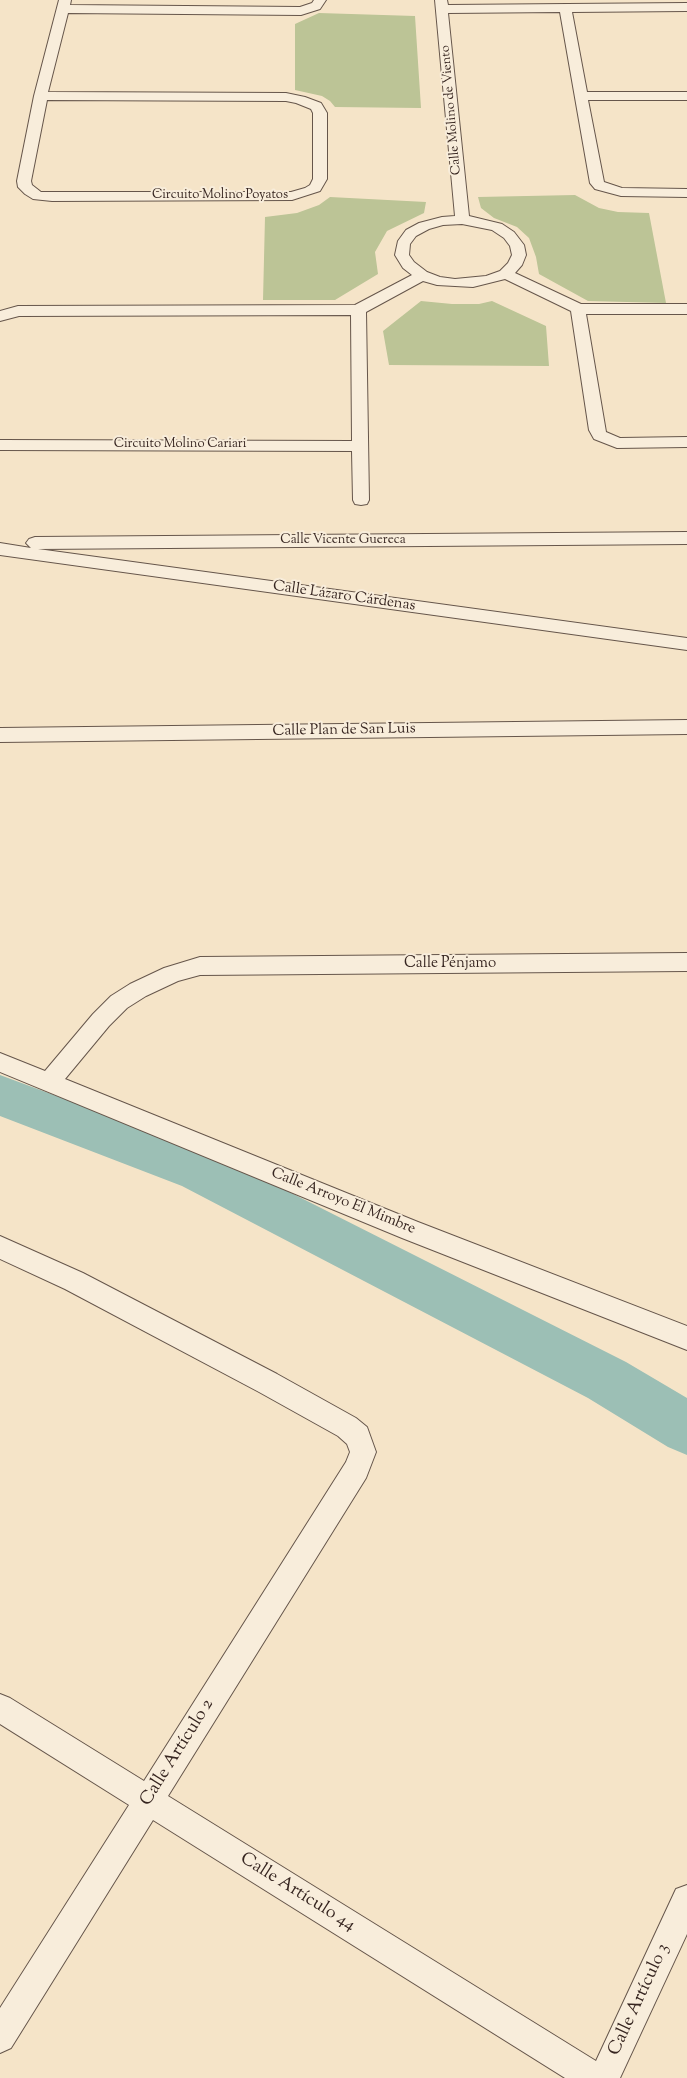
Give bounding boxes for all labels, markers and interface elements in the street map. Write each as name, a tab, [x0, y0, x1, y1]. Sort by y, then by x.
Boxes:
street label: Calle Molino de Viento	[439, 44, 465, 176]
street label: Circuito Molino Poyatos	[152, 188, 288, 204]
street label: Circuito Molino Cariari	[114, 437, 246, 453]
street label: Calle Vicente Guereca	[280, 533, 406, 549]
street label: Calle Lázaro Cárdenas	[272, 578, 416, 616]
street label: Calle Plan de San Luis	[272, 721, 416, 741]
street label: Calle Pénjamo	[404, 955, 496, 973]
street label: Calle Arroyo El Mimbre	[268, 1165, 418, 1239]
street label: Calle Artículo 2	[136, 1695, 220, 1811]
street label: Calle Artículo 44	[235, 1849, 359, 1937]
street label: Calle Artículo 3	[605, 1941, 675, 2059]

